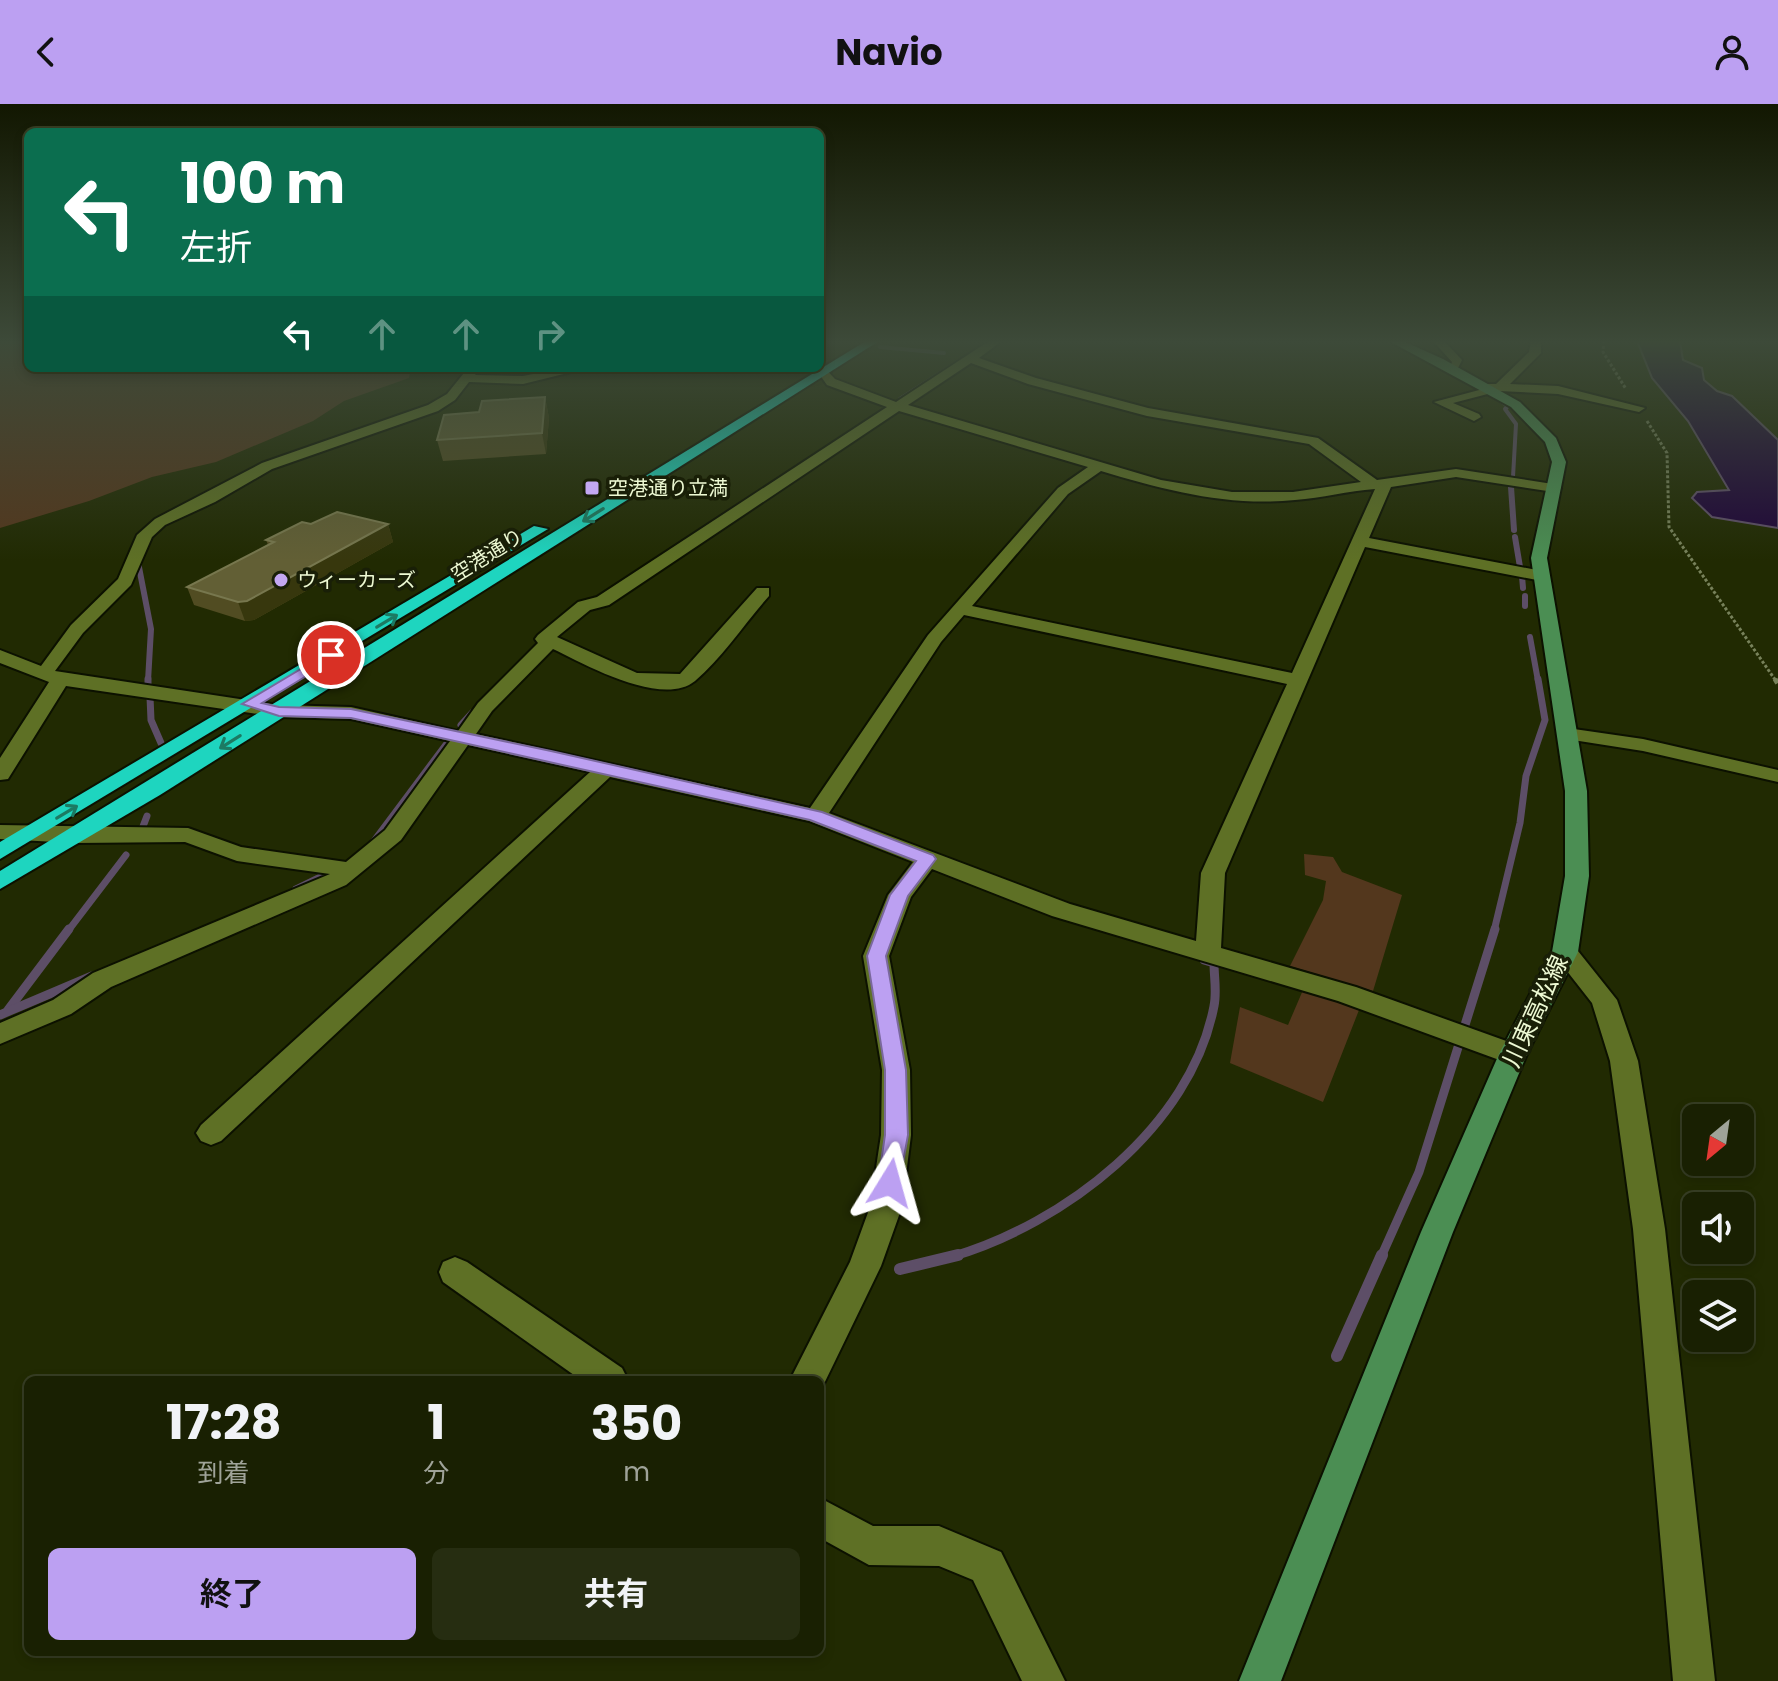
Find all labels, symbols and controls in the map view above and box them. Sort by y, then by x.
text: Navio [835,27,943,78]
icon: back [24,30,68,74]
icon: person [1710,30,1754,74]
text: 100 m [180,144,345,223]
icon: left [48,160,152,264]
text: 左折 [180,222,252,273]
icon: left [276,312,320,356]
icon: ahead [360,312,404,356]
icon: ahead [444,312,488,356]
icon: right [528,312,572,356]
place label: 空港通り立満 [608,474,728,502]
marker: 空港通り立満 [583,479,601,497]
one-way arrow [582,507,605,523]
street label: 空港通り [446,522,528,588]
place label: ウィーカーズ [297,566,416,594]
marker: ウィーカーズ [272,571,290,589]
one-way arrow [375,613,398,629]
pin [297,621,365,689]
icon: arrive [309,633,353,677]
one-way arrow [219,734,242,750]
one-way arrow [55,804,78,820]
street label: 川東高松線 [1495,950,1575,1072]
north arrow [1682,1104,1754,1176]
map controls [1682,1104,1754,1352]
position arrow [848,1141,932,1225]
button: sound [1682,1192,1754,1264]
button: layers [1682,1280,1754,1352]
text: 17:28 [166,1389,282,1456]
text: 1 [427,1389,445,1456]
text: 350 [591,1390,682,1457]
text: m [623,1454,650,1490]
text: 到着 [198,1455,250,1491]
text: 分 [423,1455,449,1491]
button: 終了 [48,1548,416,1640]
button: 共有 [432,1548,800,1640]

